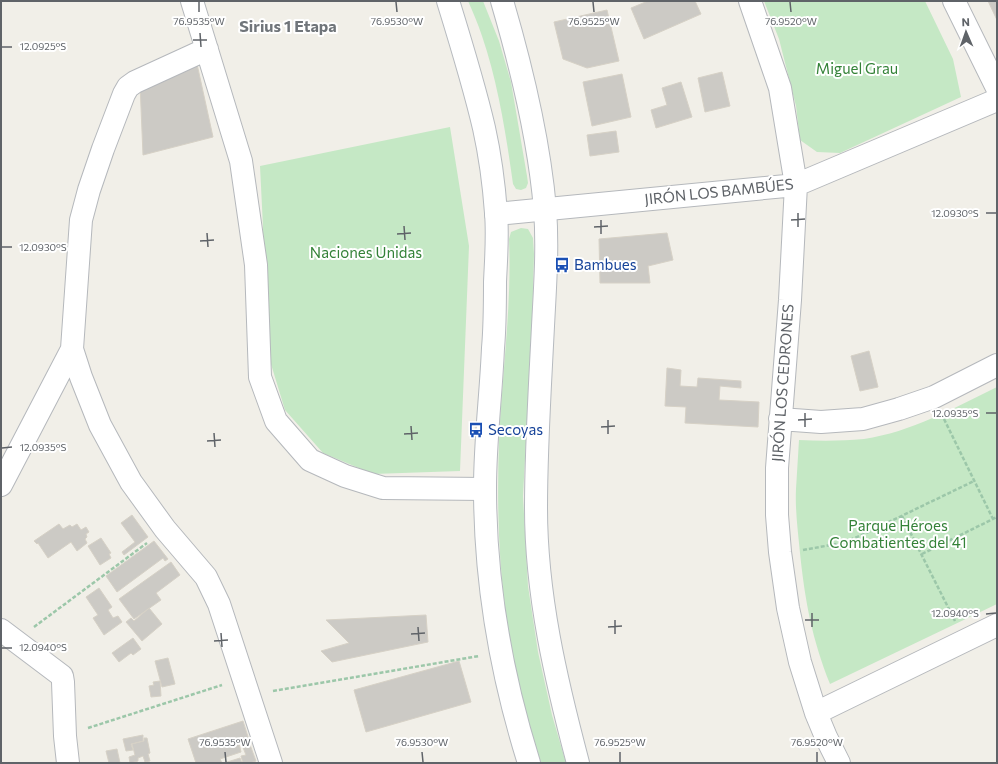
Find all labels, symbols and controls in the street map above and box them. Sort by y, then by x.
north arrow [946,12,986,52]
text: 76.9535°W [173,15,225,27]
text: 76.9530°W [371,15,423,27]
text: 76.9525°W [568,15,620,27]
text: 76.9520°W [765,15,817,27]
text: N [961,15,970,28]
district label: Sirius 1 Etapa [239,16,337,35]
text: 12.0925°S [20,40,66,52]
park label: Miguel Grau [816,59,898,77]
street label: JIRÓN LOS BAMBÚES [643,173,794,208]
text: 12.0930°S [931,207,979,219]
text: 12.0930°S [19,241,67,253]
park label: Naciones Unidas [310,243,422,261]
place label: Bambues [574,255,637,273]
bus stop icon: Bambues [553,256,571,274]
street label: JIRÓN LOS CEDRONES [767,303,797,463]
text: 12.0935°S [932,407,978,419]
place label: Secoyas [488,420,543,438]
bus stop icon: Secoyas [467,421,485,439]
text: 12.0935°S [20,441,66,453]
park label: Parque Héroes Combatientes del 41 [829,516,967,551]
text: 12.0940°S [931,607,979,619]
text: 12.0940°S [19,641,67,653]
text: 76.9535°W [199,736,251,748]
text: 76.9530°W [396,736,448,748]
text: 76.9525°W [594,736,646,748]
text: 76.9520°W [791,736,843,748]

